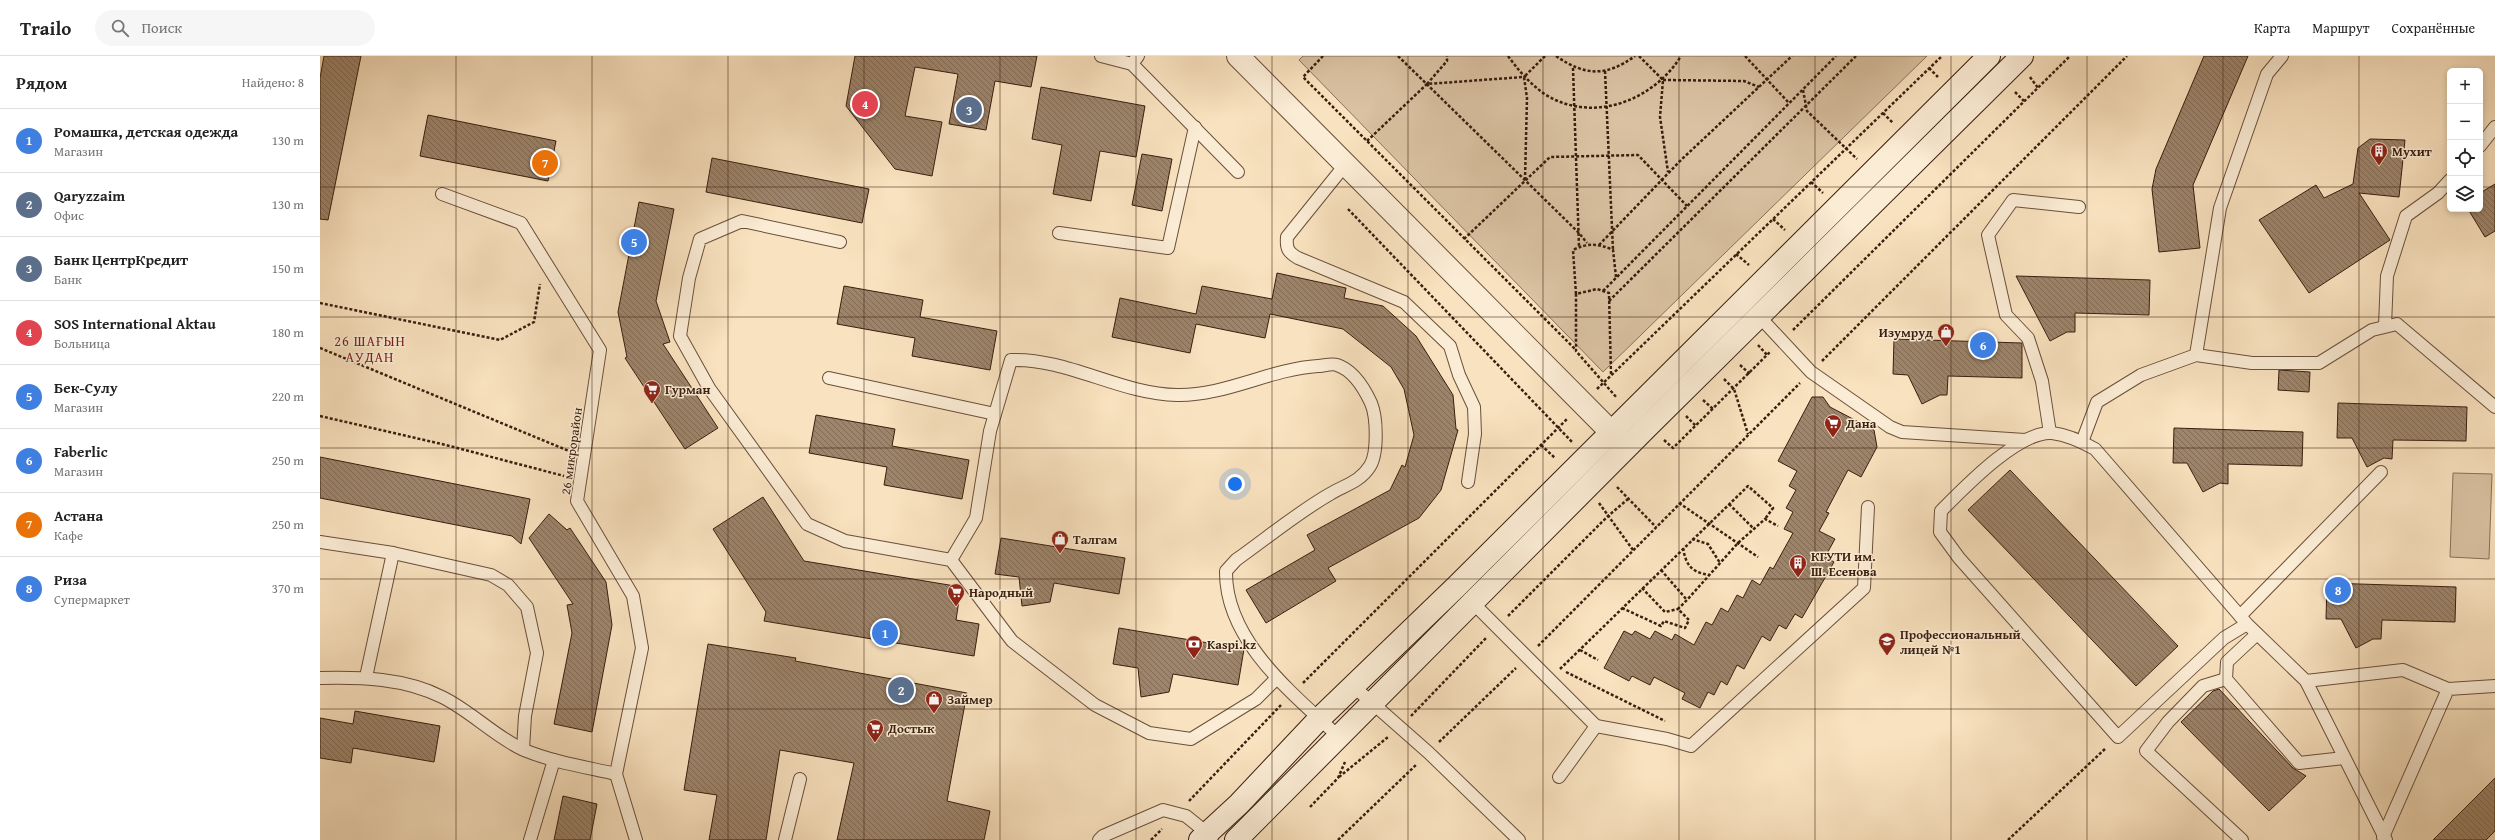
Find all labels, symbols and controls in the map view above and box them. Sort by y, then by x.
search box [95,10,375,46]
text: Trailo [20,14,71,42]
icon: search [109,17,131,39]
text: Поиск [141,17,182,38]
text: Карта [2254,18,2290,38]
text: Маршрут [2312,18,2370,38]
text: Сохранённые [2392,18,2475,38]
map controls [2447,68,2483,212]
button: + [2447,68,2483,104]
text: Рядом [16,70,67,95]
text: Найдено: 8 [242,73,304,92]
pin: 4 [852,89,878,119]
pin: 3 [956,95,982,125]
button: − [2447,104,2483,140]
text: Ромашка, детская одежда [54,121,238,142]
text: 1 [26,131,32,150]
text: 130 m [272,131,304,150]
button: locate [2447,140,2483,176]
building icon: Мухит [2369,141,2389,166]
text: Магазин [54,142,103,161]
place label: Мухит [2392,142,2432,161]
pin: 7 [532,148,558,178]
button: layers [2447,176,2483,212]
text: Qaryzzaim [54,185,125,206]
text: 2 [26,195,32,214]
text: 130 m [272,195,304,214]
text: Офис [54,206,84,225]
pin: 5 [621,227,647,257]
text: Банк ЦентрКредит [54,249,188,270]
text: 3 [26,259,32,278]
text: 150 m [272,259,304,278]
text: Банк [54,270,82,289]
text: SOS International Aktau [54,313,216,334]
shop icon: Изумруд [1936,322,1956,347]
text: 4 [26,323,32,342]
text: 180 m [272,323,304,342]
place label: Изумруд [1879,323,1933,342]
pin: 6 [1970,330,1996,360]
district label: 26 ШАҒЫН АУДАН [334,331,406,367]
text: Больница [54,334,110,353]
text: Бек-Сулу [54,377,118,398]
supermarket icon: Гурман [642,379,662,404]
place label: Гурман [665,380,710,399]
text: 5 [26,387,32,406]
text: 220 m [272,387,304,406]
text: Магазин [54,398,103,417]
street label: 26 микрорайон [556,406,587,496]
supermarket icon: Дана [1823,413,1843,438]
place label: Дана [1845,414,1877,433]
text: Faberlic [54,441,108,462]
text: 6 [26,451,32,470]
text: 250 m [272,451,304,470]
text: Магазин [54,462,103,481]
your location [1225,474,1245,494]
text: Астана [54,505,103,526]
text: 7 [26,515,32,534]
text: 250 m [272,515,304,534]
text: Кафе [54,526,83,545]
shop icon: Талгам [1050,529,1070,554]
place label: Талгам [1073,530,1117,549]
place label: КГУТИ им. Ш. Есенова [1811,547,1877,581]
building icon: КГУТИ им. Ш. Есенова [1788,553,1808,578]
text: Риза [54,569,87,590]
pin: 8 [2325,575,2351,605]
text: 8 [26,579,32,598]
text: 370 m [272,579,304,598]
supermarket icon: Народный [946,582,966,607]
place label: Народный [969,583,1033,602]
text: Супермаркет [54,590,130,609]
pin: 1 [872,618,898,648]
place label: Профессиональный лицей №1 [1900,625,2021,659]
school or university icon: Профессиональный лицей №1 [1877,631,1897,656]
bank icon: Kaspi.kz [1184,634,1204,659]
place label: Kaspi.kz [1207,635,1256,654]
pin: 2 [888,675,914,705]
shop icon: Займер [924,689,944,714]
place label: Займер [947,690,993,709]
supermarket icon: Достык [865,718,885,743]
place label: Достык [887,719,935,738]

